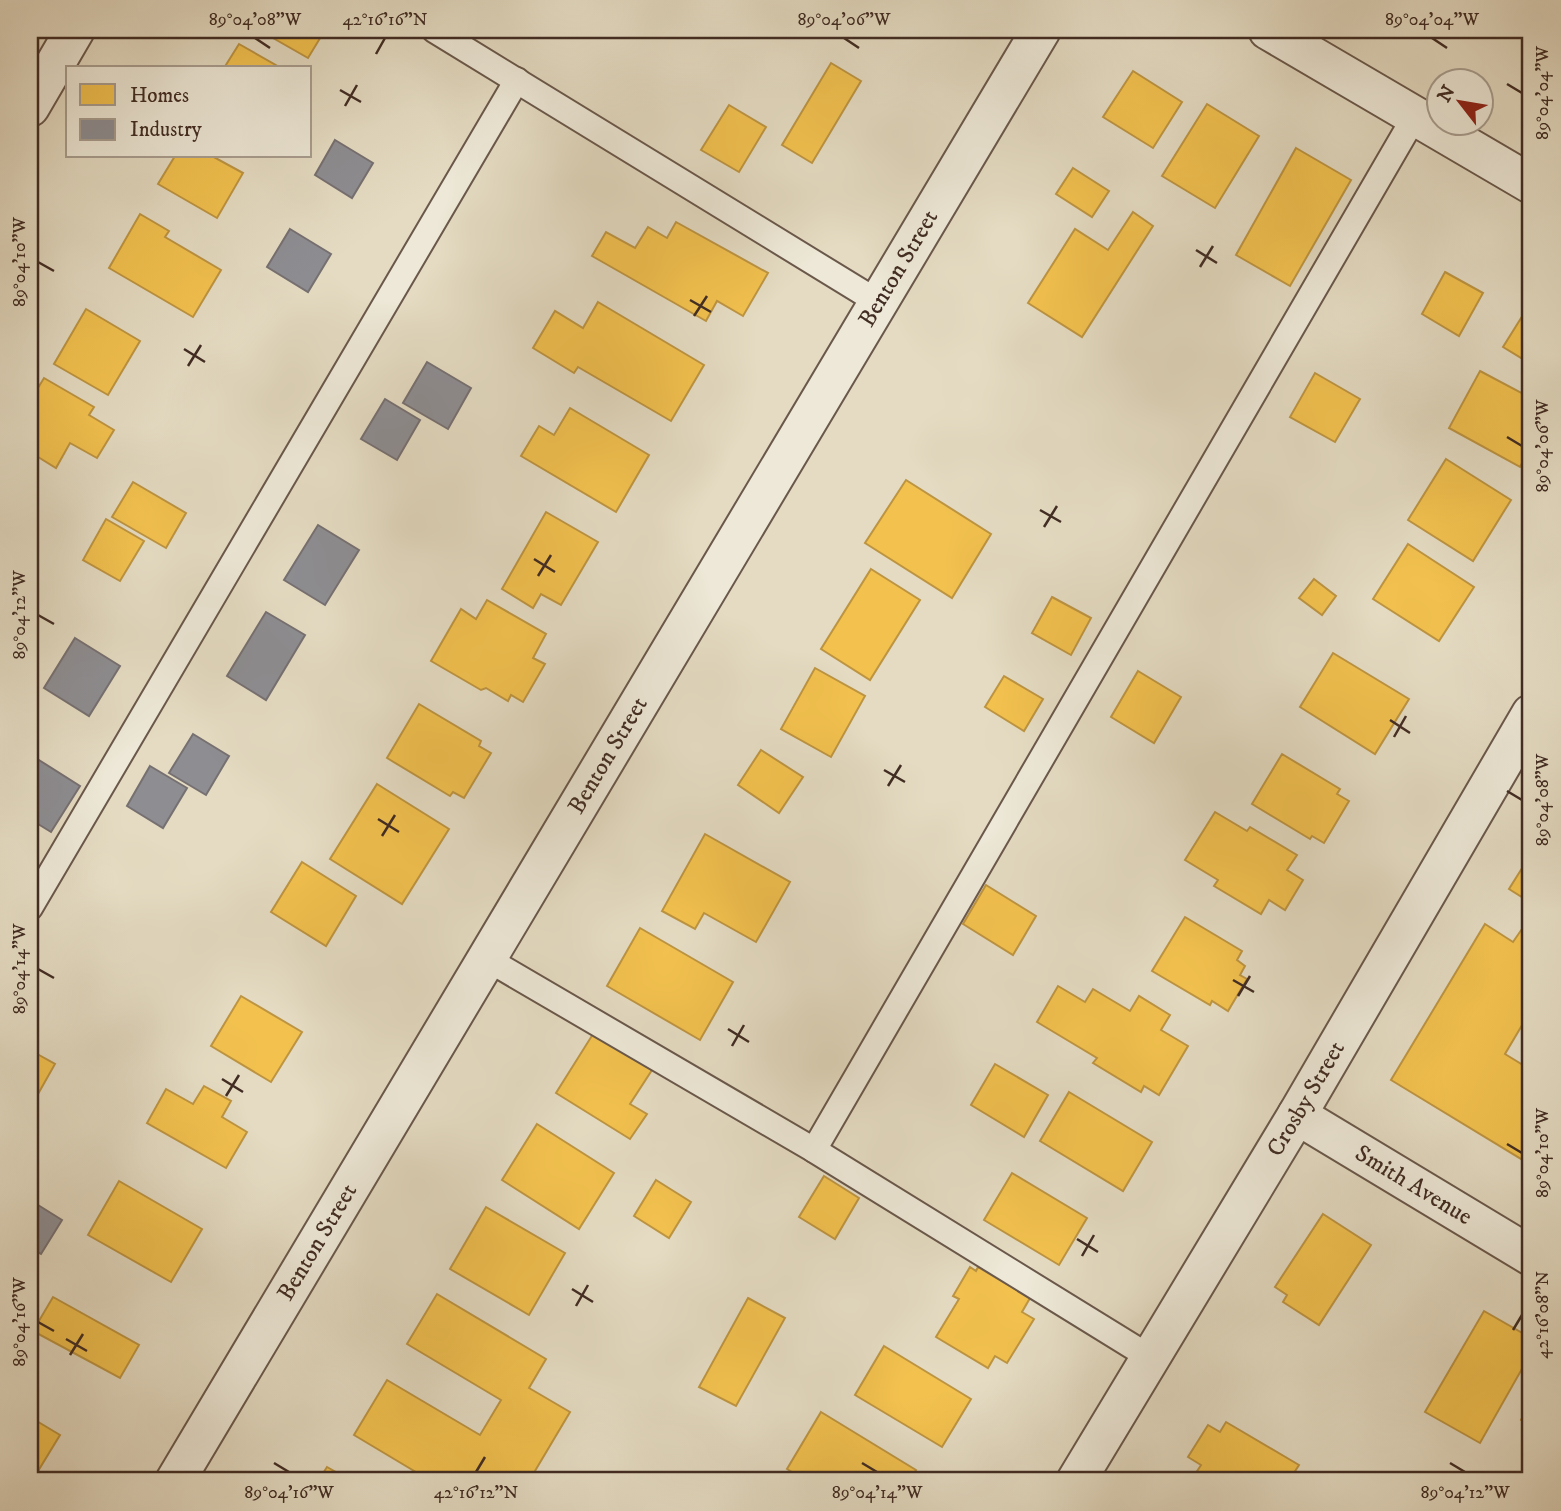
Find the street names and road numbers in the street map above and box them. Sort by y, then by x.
street label: Benton Street [852,204,945,333]
street label: Benton Street [562,691,655,820]
street label: Crosby Street [1260,1036,1352,1162]
street label: Smith Avenue [1349,1138,1478,1232]
street label: Benton Street [271,1178,364,1306]

